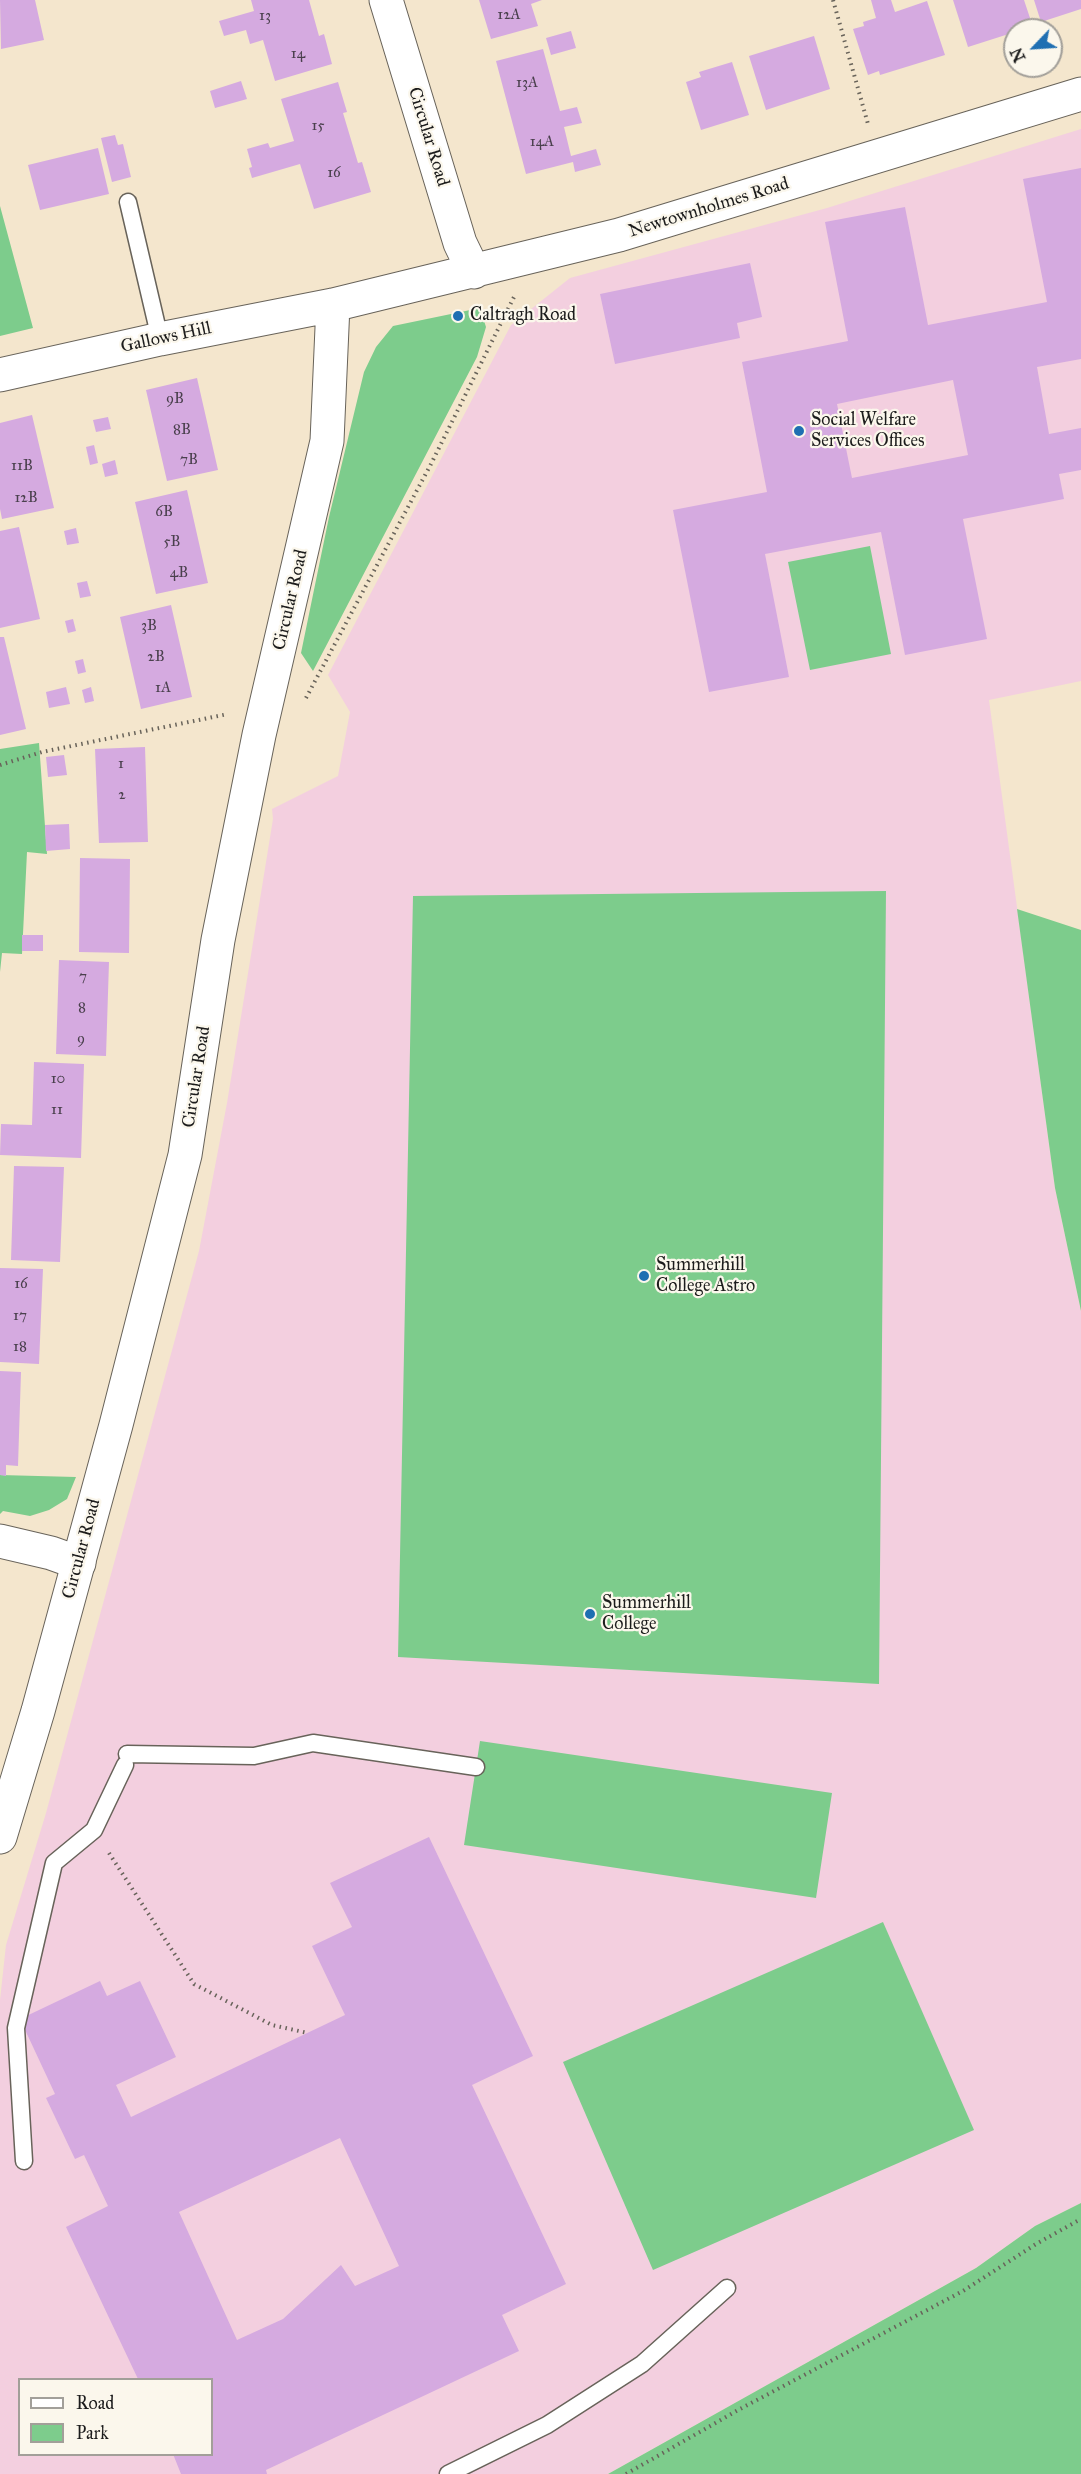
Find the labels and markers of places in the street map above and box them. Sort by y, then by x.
place label: Caltragh Road [470,305,576,327]
marker: Caltragh Road [451,309,465,323]
place label: Social Welfare Services Offices [811,410,925,452]
marker: Social Welfare Services Offices [792,424,806,438]
place label: Summerhill College Astro [656,1255,755,1298]
marker: Summerhill College Astro [637,1269,651,1283]
place label: Summerhill College [602,1593,691,1636]
marker: Summerhill College [583,1607,597,1621]

